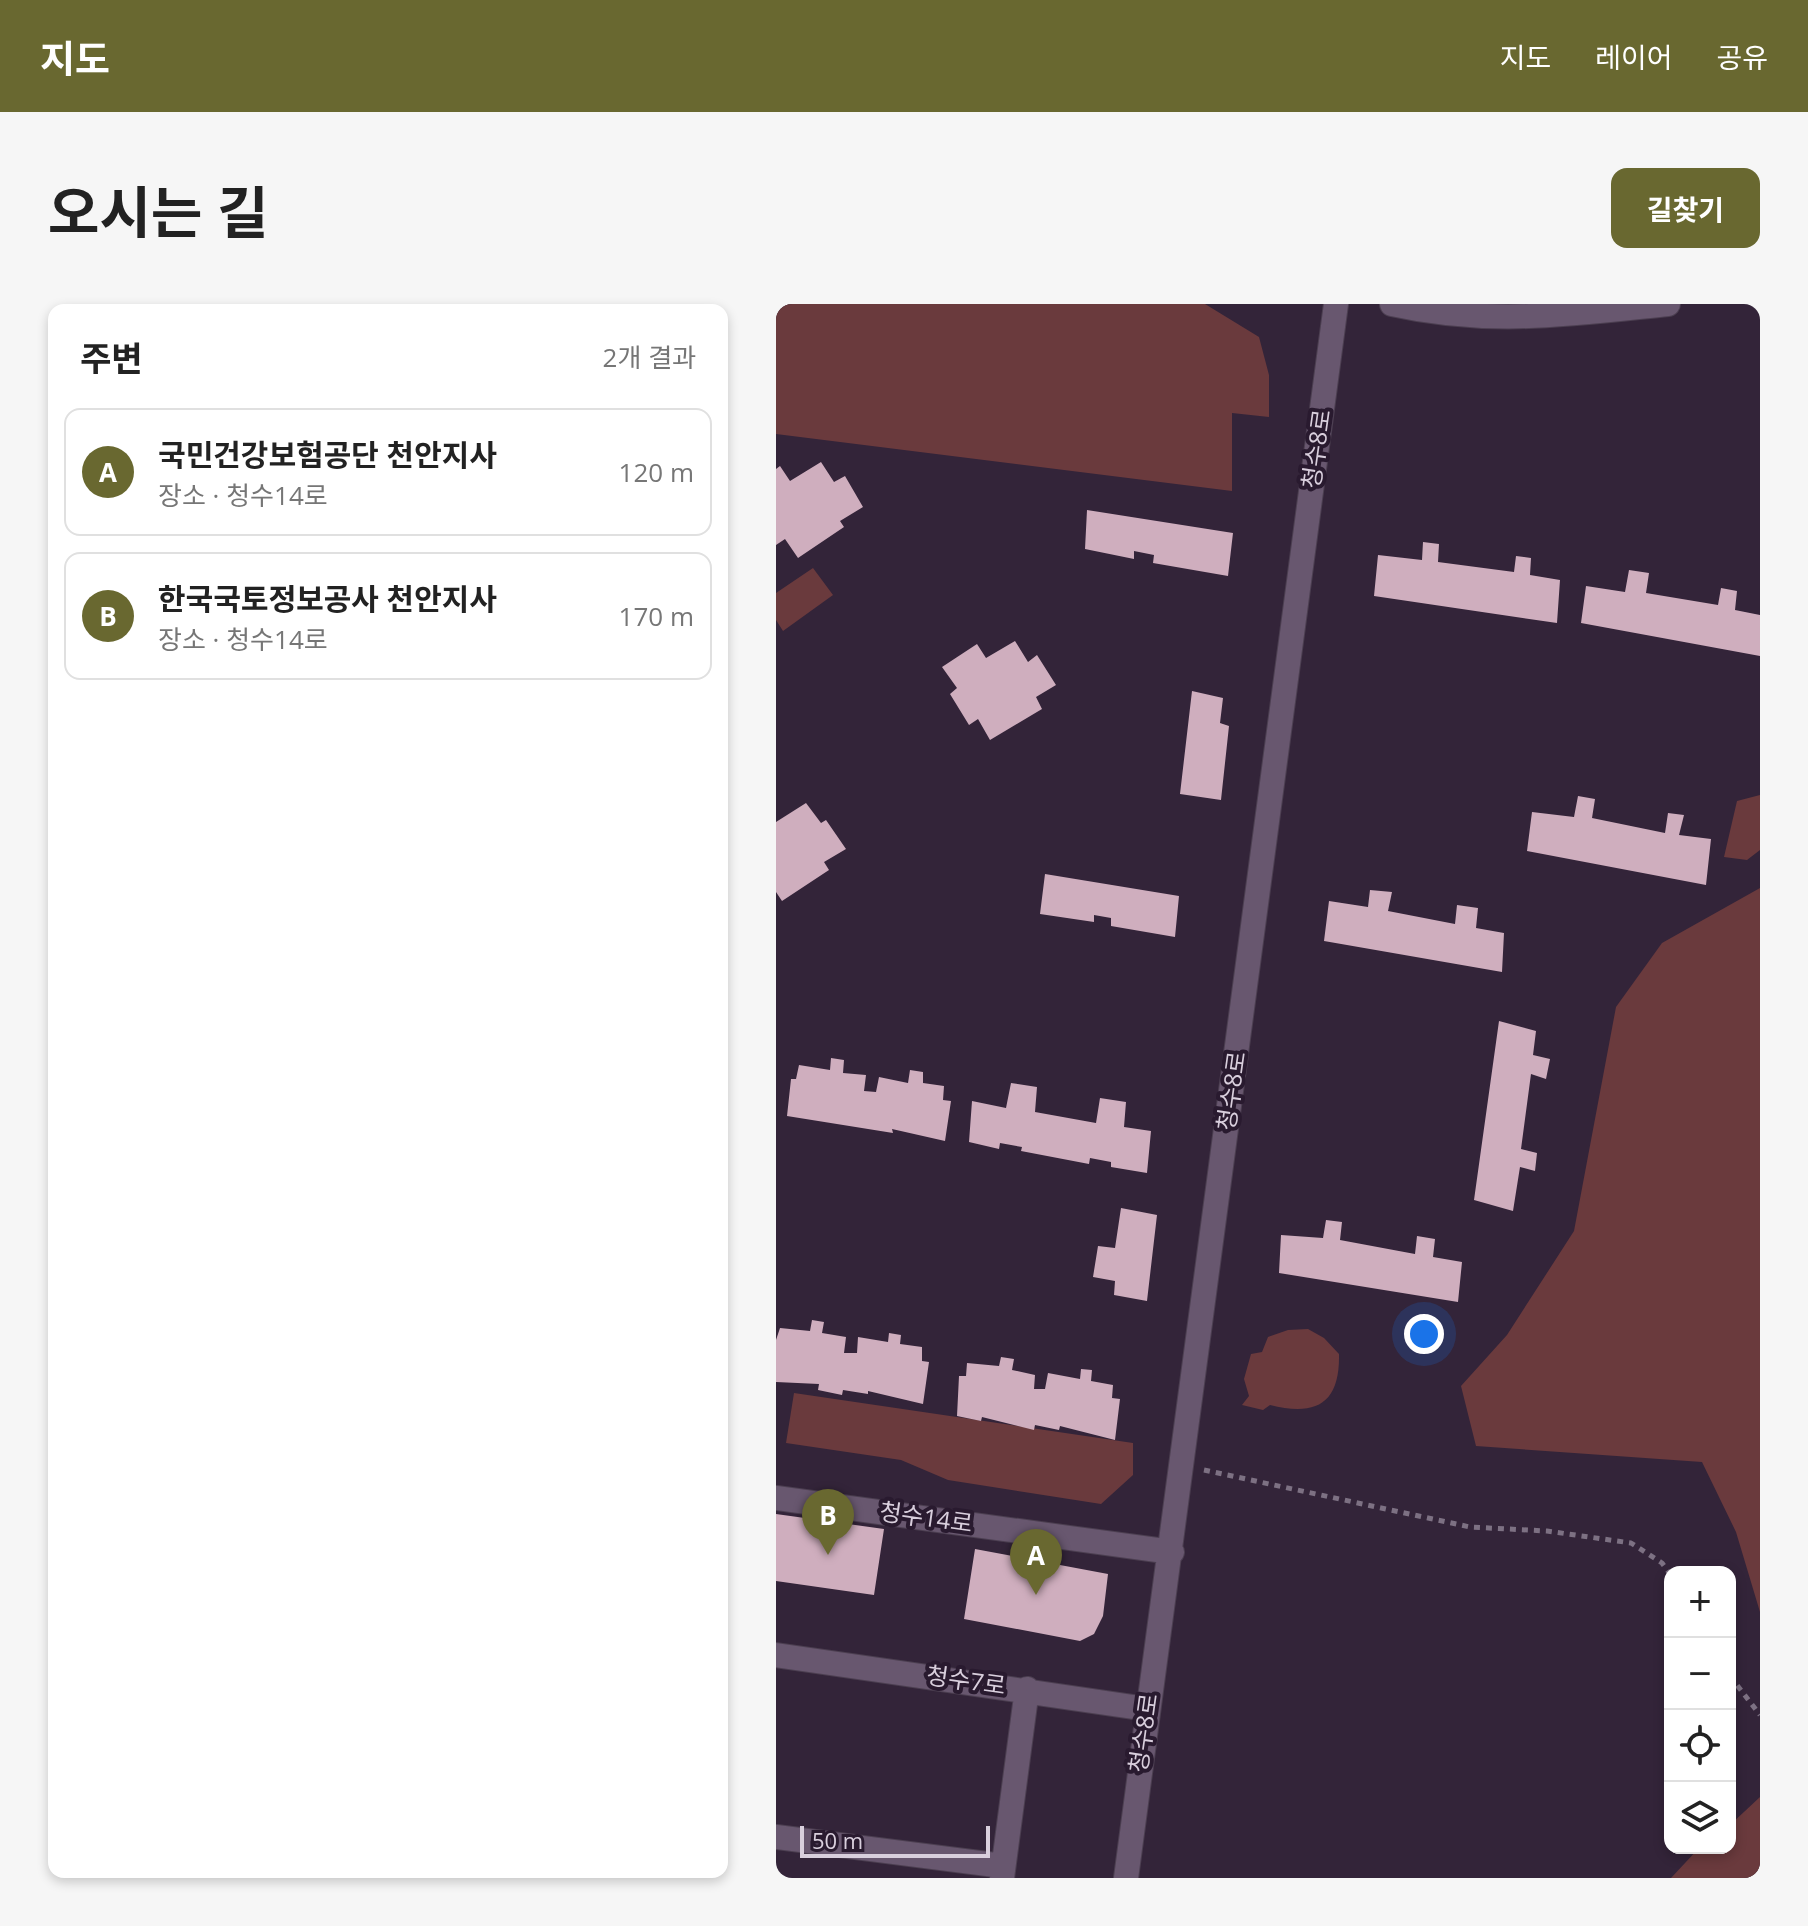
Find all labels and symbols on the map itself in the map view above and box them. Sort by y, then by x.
street label: 청수8로 [1294,407,1337,491]
street label: 청수8로 [1209,1049,1252,1133]
your location [1404,1314,1444,1354]
pin: B [802,1489,854,1555]
street label: 청수14로 [878,1494,975,1539]
pin: A [1010,1529,1062,1595]
street label: 청수7로 [924,1658,1008,1701]
street label: 청수8로 [1121,1691,1164,1775]
scale bar [800,1822,990,1858]

